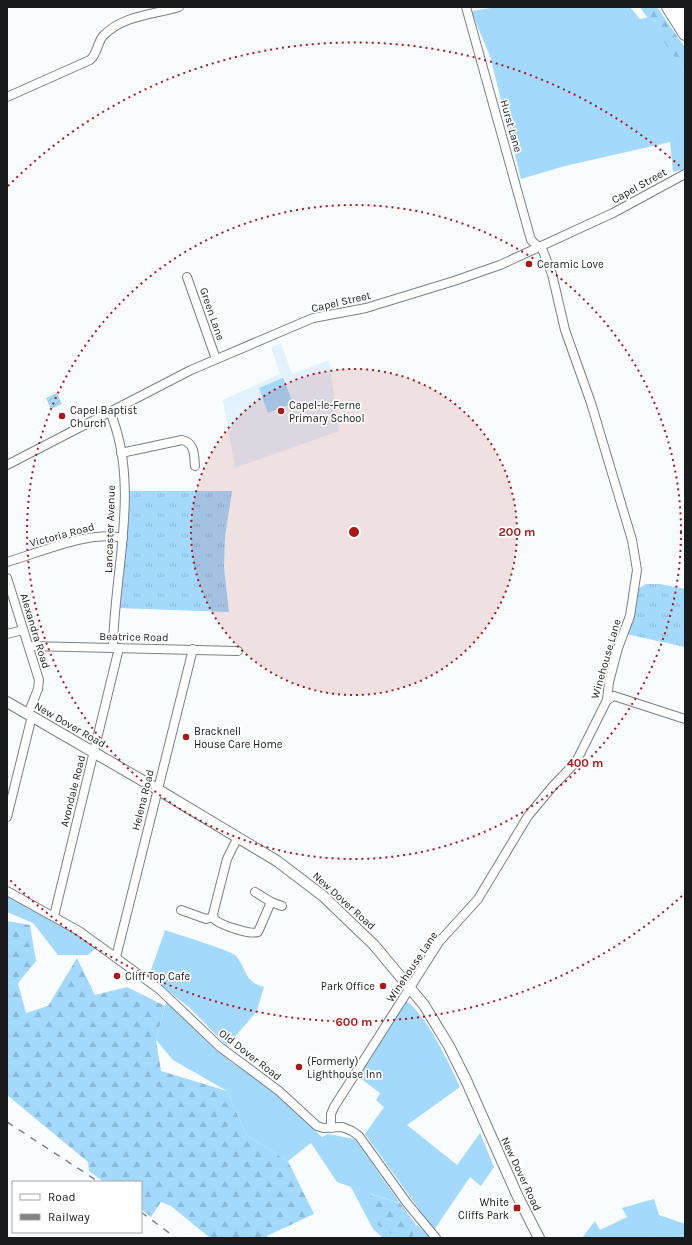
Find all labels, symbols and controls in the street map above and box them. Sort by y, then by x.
street label: Hurst Lane [497,98,525,154]
street label: Capel Street [609,166,669,206]
place label: Ceramic Love [537,258,604,271]
marker: Ceramic Love [524,259,534,269]
street label: Green Lane [197,286,227,342]
street label: Capel Street [310,289,372,315]
place label: Capel-le-Ferne Primary School [289,399,364,425]
place label: Capel Baptist Church [70,404,137,430]
marker: Capel-le-Ferne Primary School [276,406,286,416]
marker: Capel Baptist Church [57,411,67,421]
street label: Lancaster Avenue [102,484,118,573]
street label: Victoria Road [28,520,96,550]
centre of rings [347,525,361,539]
text: 200 m [499,525,535,539]
street label: Alexandra Road [17,592,53,670]
street label: Winehouse Lane [588,617,624,700]
street label: Beatrice Road [99,630,169,644]
street label: New Dover Road [32,699,108,751]
place label: Bracknell House Care Home [194,725,283,751]
marker: Bracknell House Care Home [181,732,191,742]
street label: Avondale Road [58,754,88,828]
text: 400 m [567,756,603,770]
street label: Helena Road [129,768,157,832]
street label: New Dover Road [310,869,378,933]
street label: Winehouse Lane [384,929,441,1005]
place label: Cliff Top Cafe [125,970,191,983]
marker: Cliff Top Cafe [112,971,122,981]
place label: Park Office [321,980,375,993]
marker: Park Office [378,981,388,991]
text: 600 m [336,1015,372,1029]
street label: Old Dover Road [216,1027,284,1083]
place label: (Formerly) Lighthouse Inn [307,1055,382,1081]
marker: (Formerly) Lighthouse Inn [294,1062,304,1072]
street label: New Dover Road [498,1135,544,1213]
legend [12,1181,142,1233]
text: Road [48,1190,76,1204]
place label: White Cliffs Park [458,1196,509,1222]
marker: White Cliffs Park [512,1203,522,1213]
text: Railway [48,1210,90,1224]

